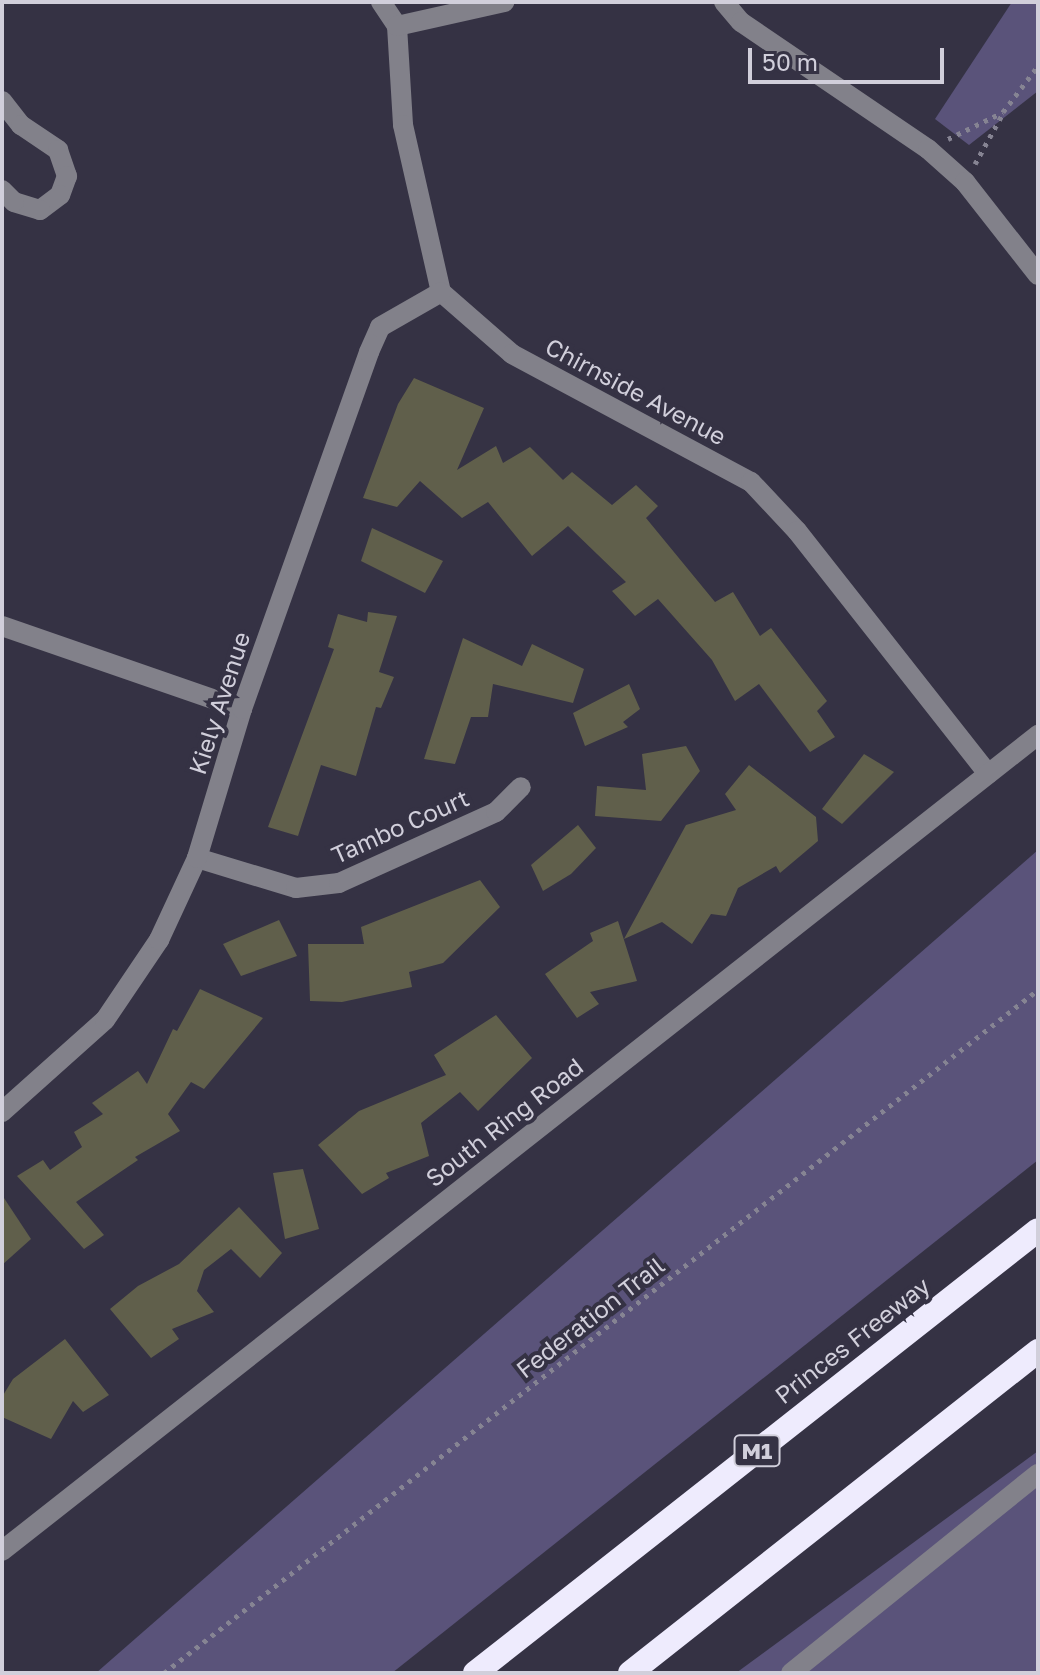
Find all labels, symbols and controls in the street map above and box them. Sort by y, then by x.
scale bar [752,32,948,82]
text: 50 m [762,47,818,76]
street label: Chirnside Avenue [541,331,731,451]
street label: Kiely Avenue [182,628,256,778]
street label: Tambo Court [327,783,473,869]
street label: South Ring Road [420,1052,588,1192]
street label: Federation Trail [510,1250,670,1384]
street label: Princes Freeway [769,1271,935,1409]
road number: M1 [733,1433,781,1469]

